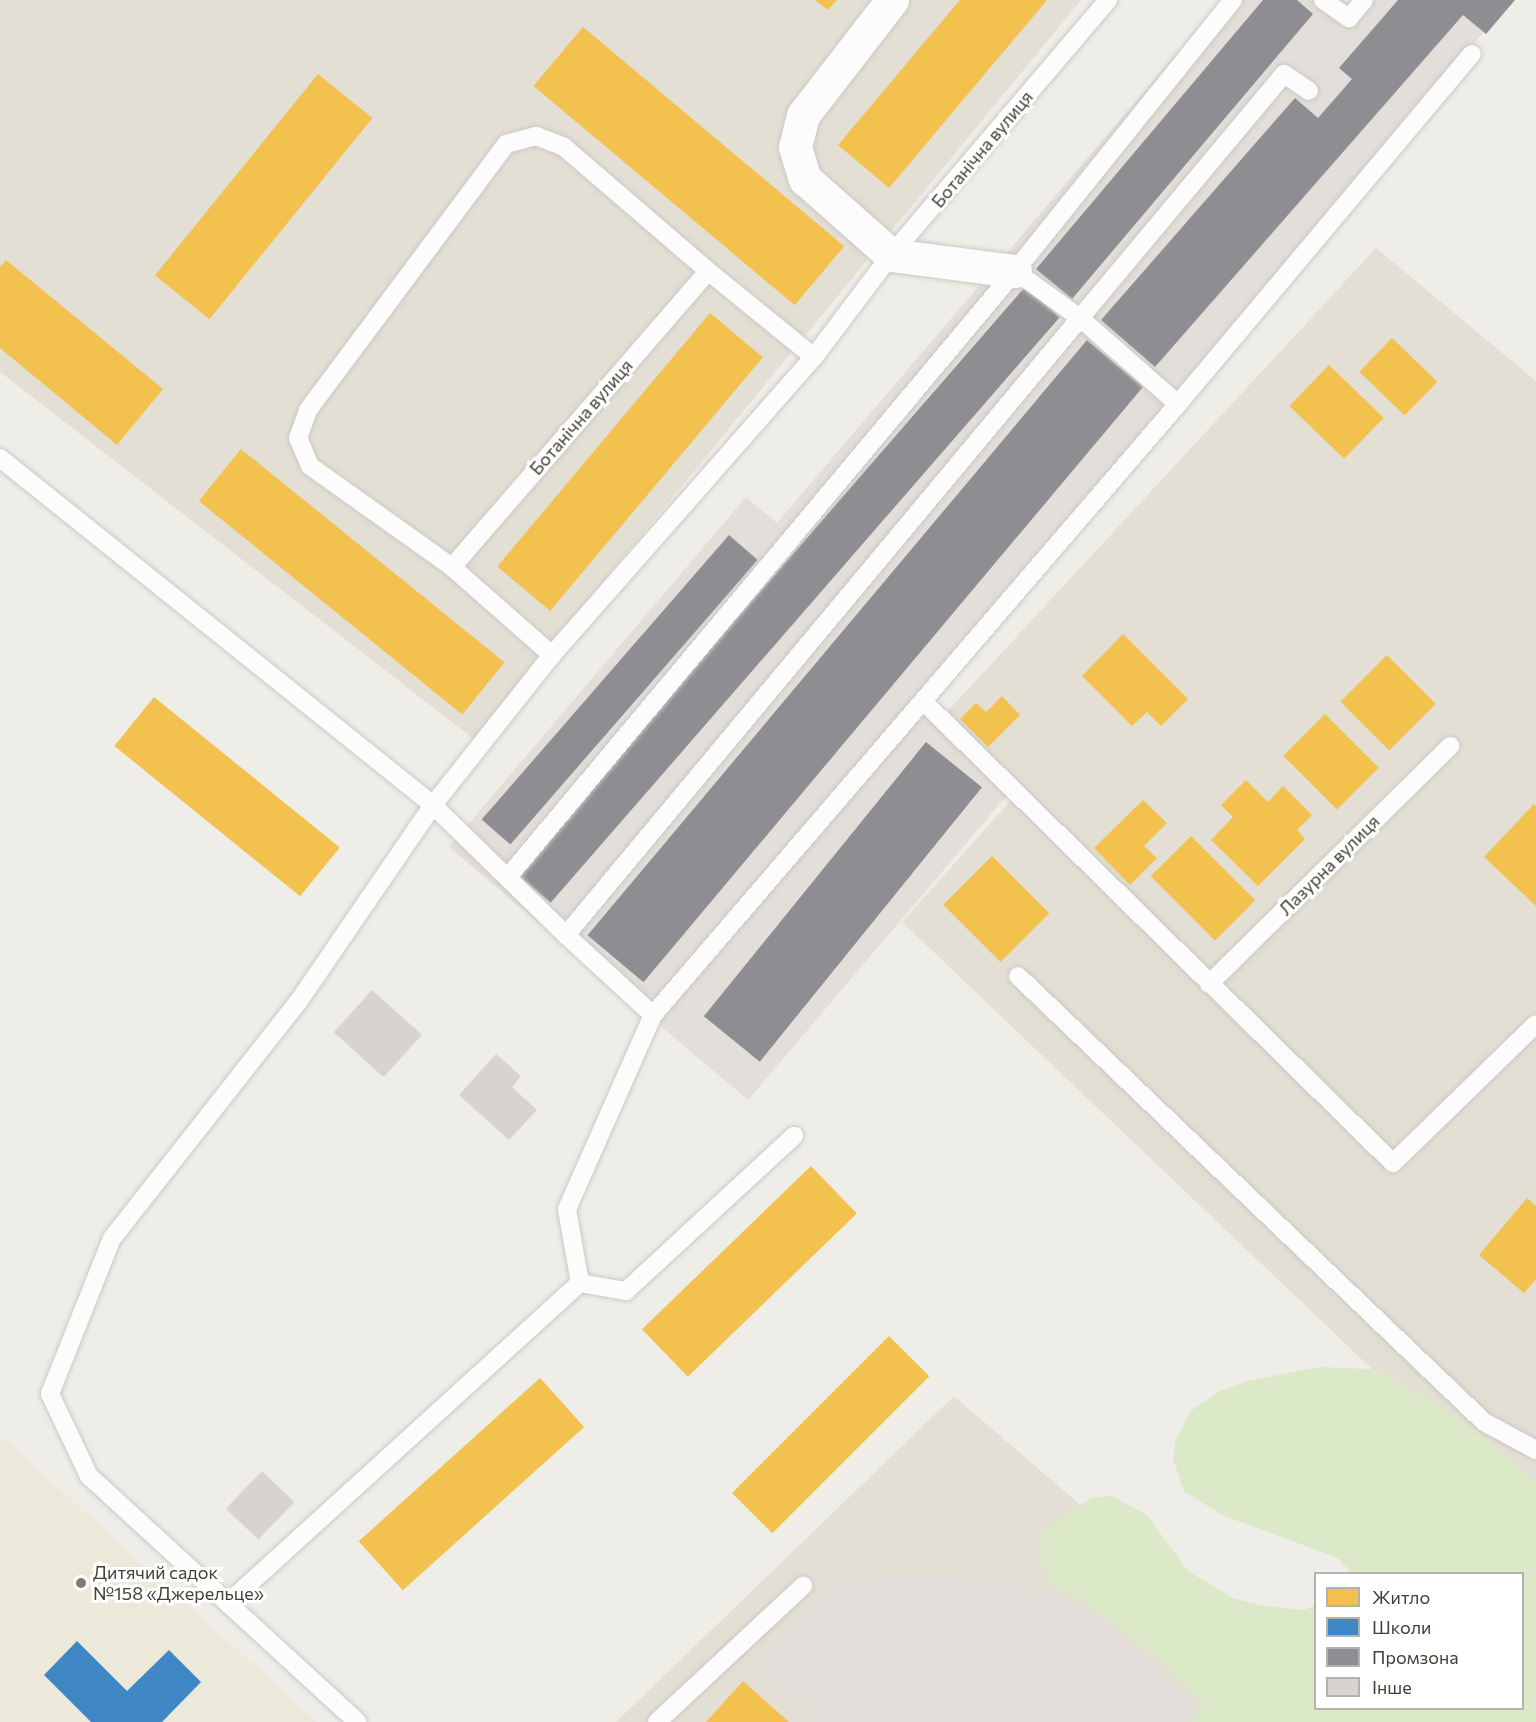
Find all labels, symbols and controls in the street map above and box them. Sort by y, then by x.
street label: Ботанічна вулиця [927,86,1037,212]
street label: Ботанічна вулиця [525,355,637,479]
street label: Лазурна вулиця [1274,810,1384,920]
place label: Дитячий садок №158 «Джерельце» [93,1562,264,1604]
legend [1314,1572,1524,1710]
marker: Дитячий садок №158 «Джерельце» [74,1576,88,1590]
text: Житло [1372,1586,1430,1608]
text: Школи [1372,1616,1431,1638]
text: Промзона [1372,1646,1459,1668]
text: Інше [1372,1676,1412,1698]

